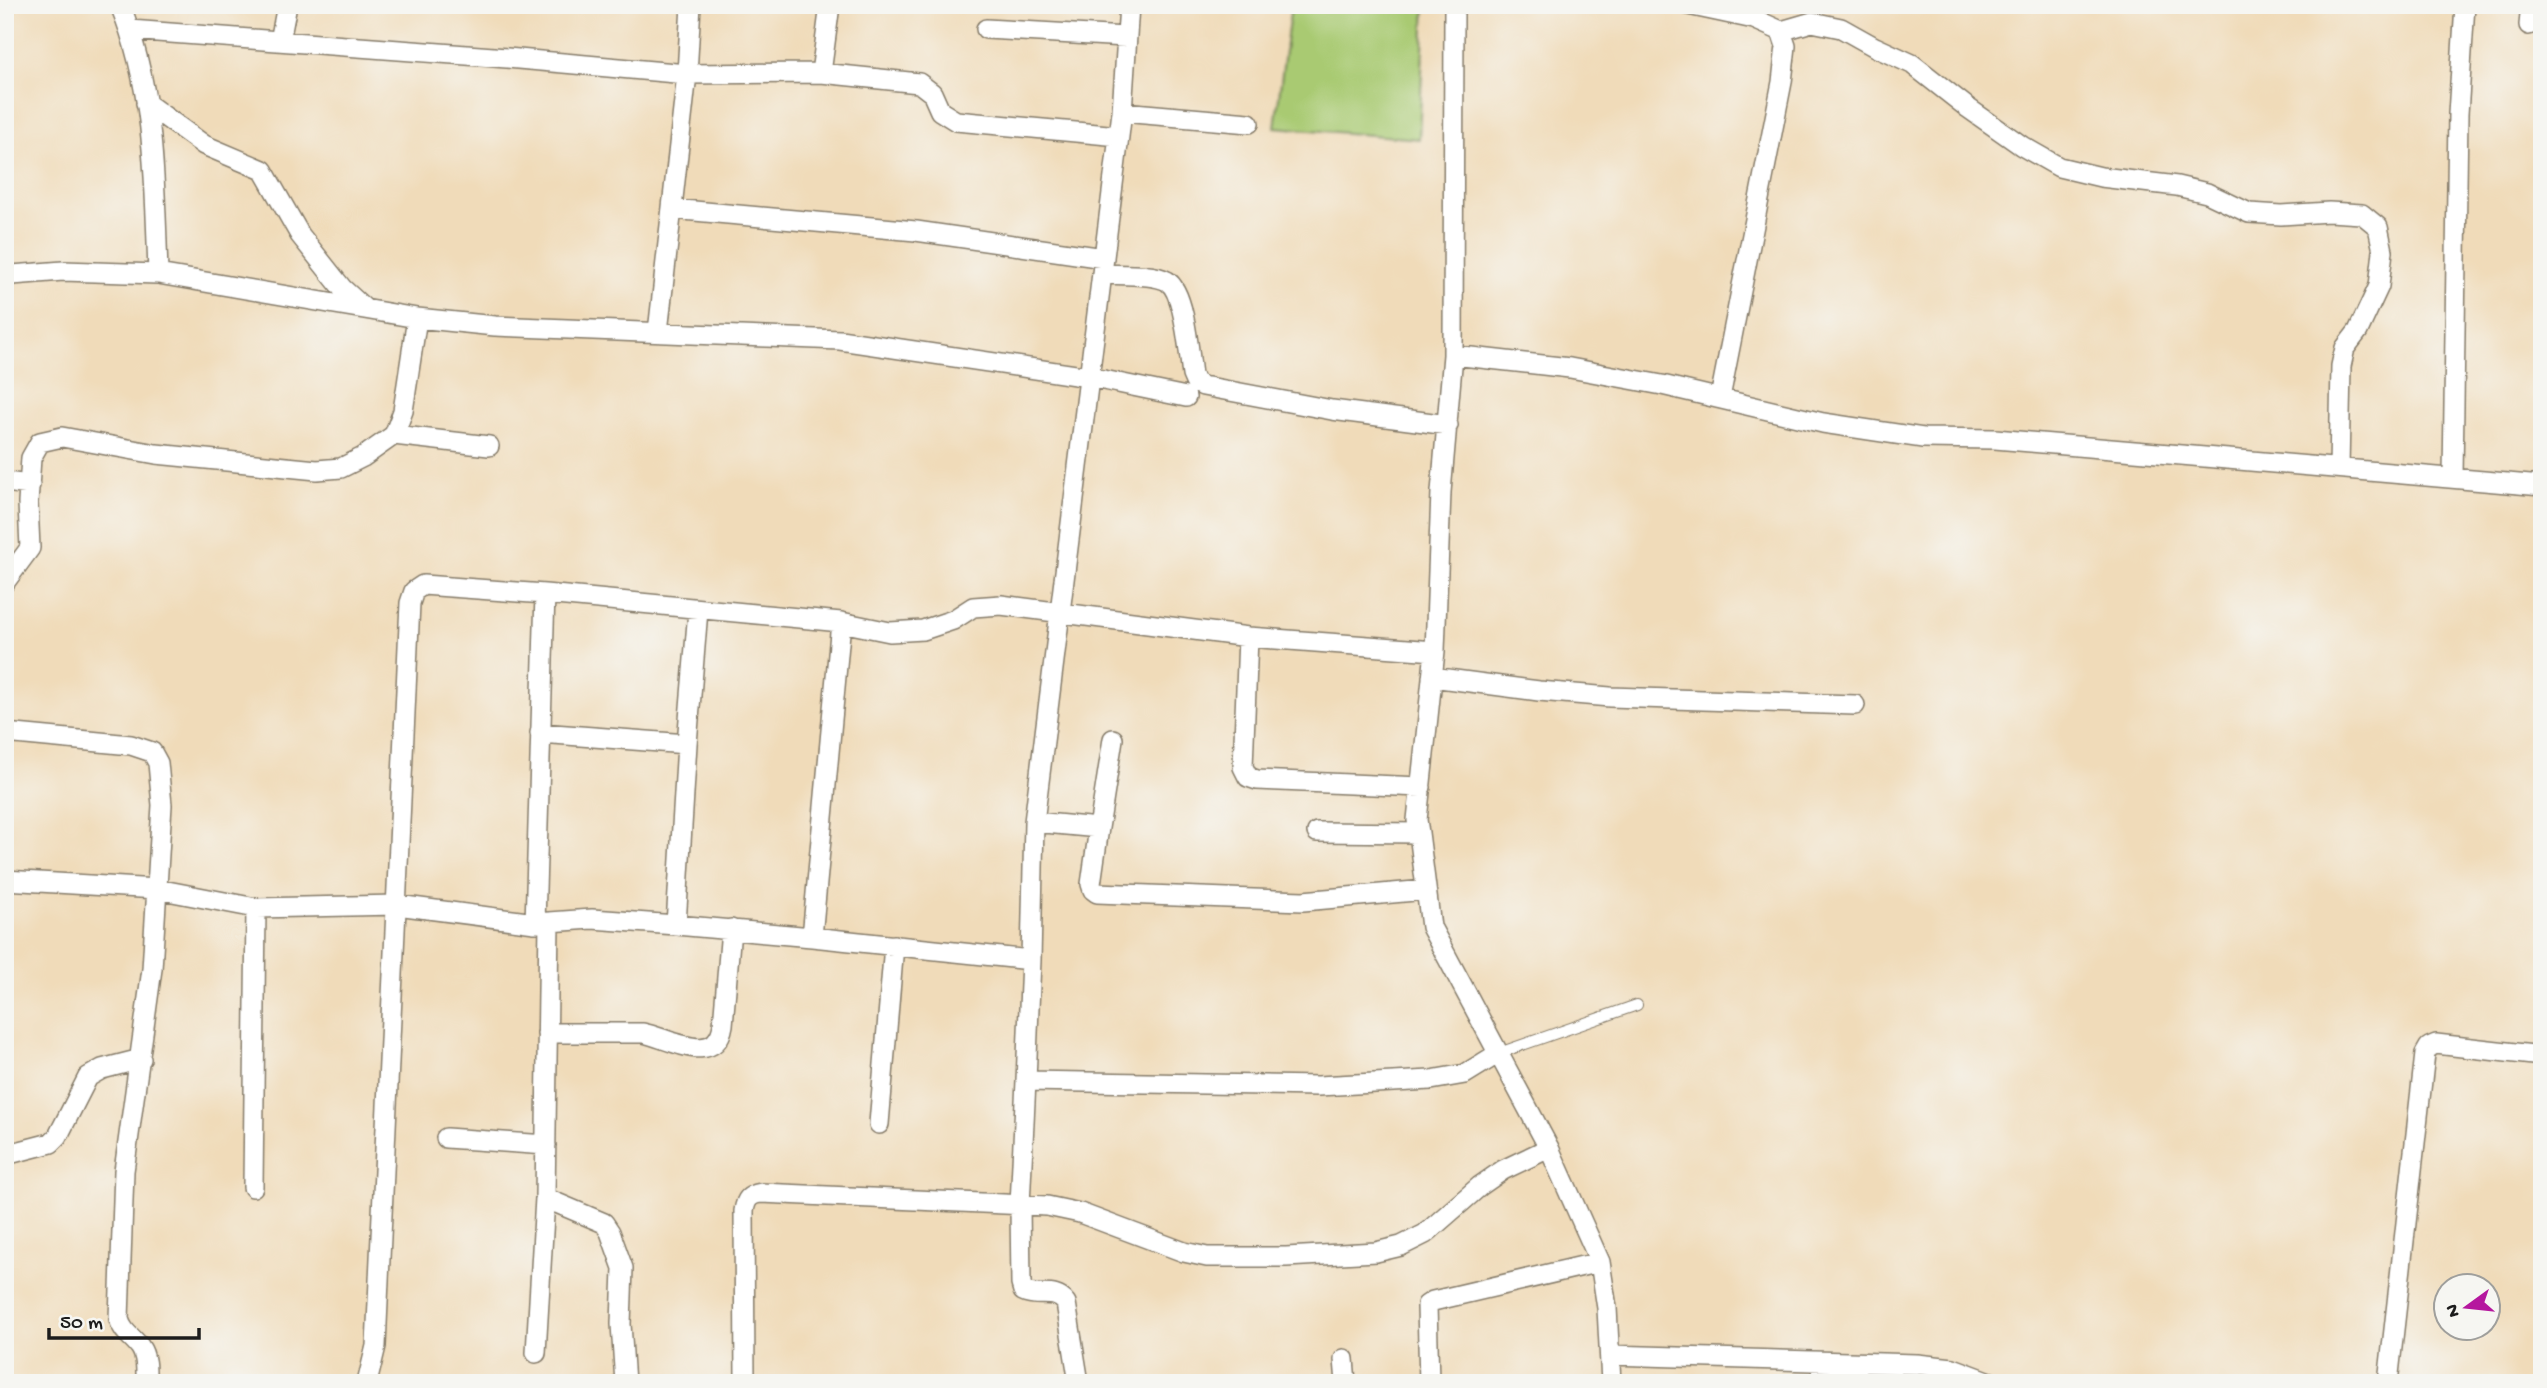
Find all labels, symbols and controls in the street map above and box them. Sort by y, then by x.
north arrow [2432,1272,2502,1342]
scale bar [49,1297,200,1341]
text: N [2441,1302,2467,1319]
text: 50 m [60,1312,103,1337]

